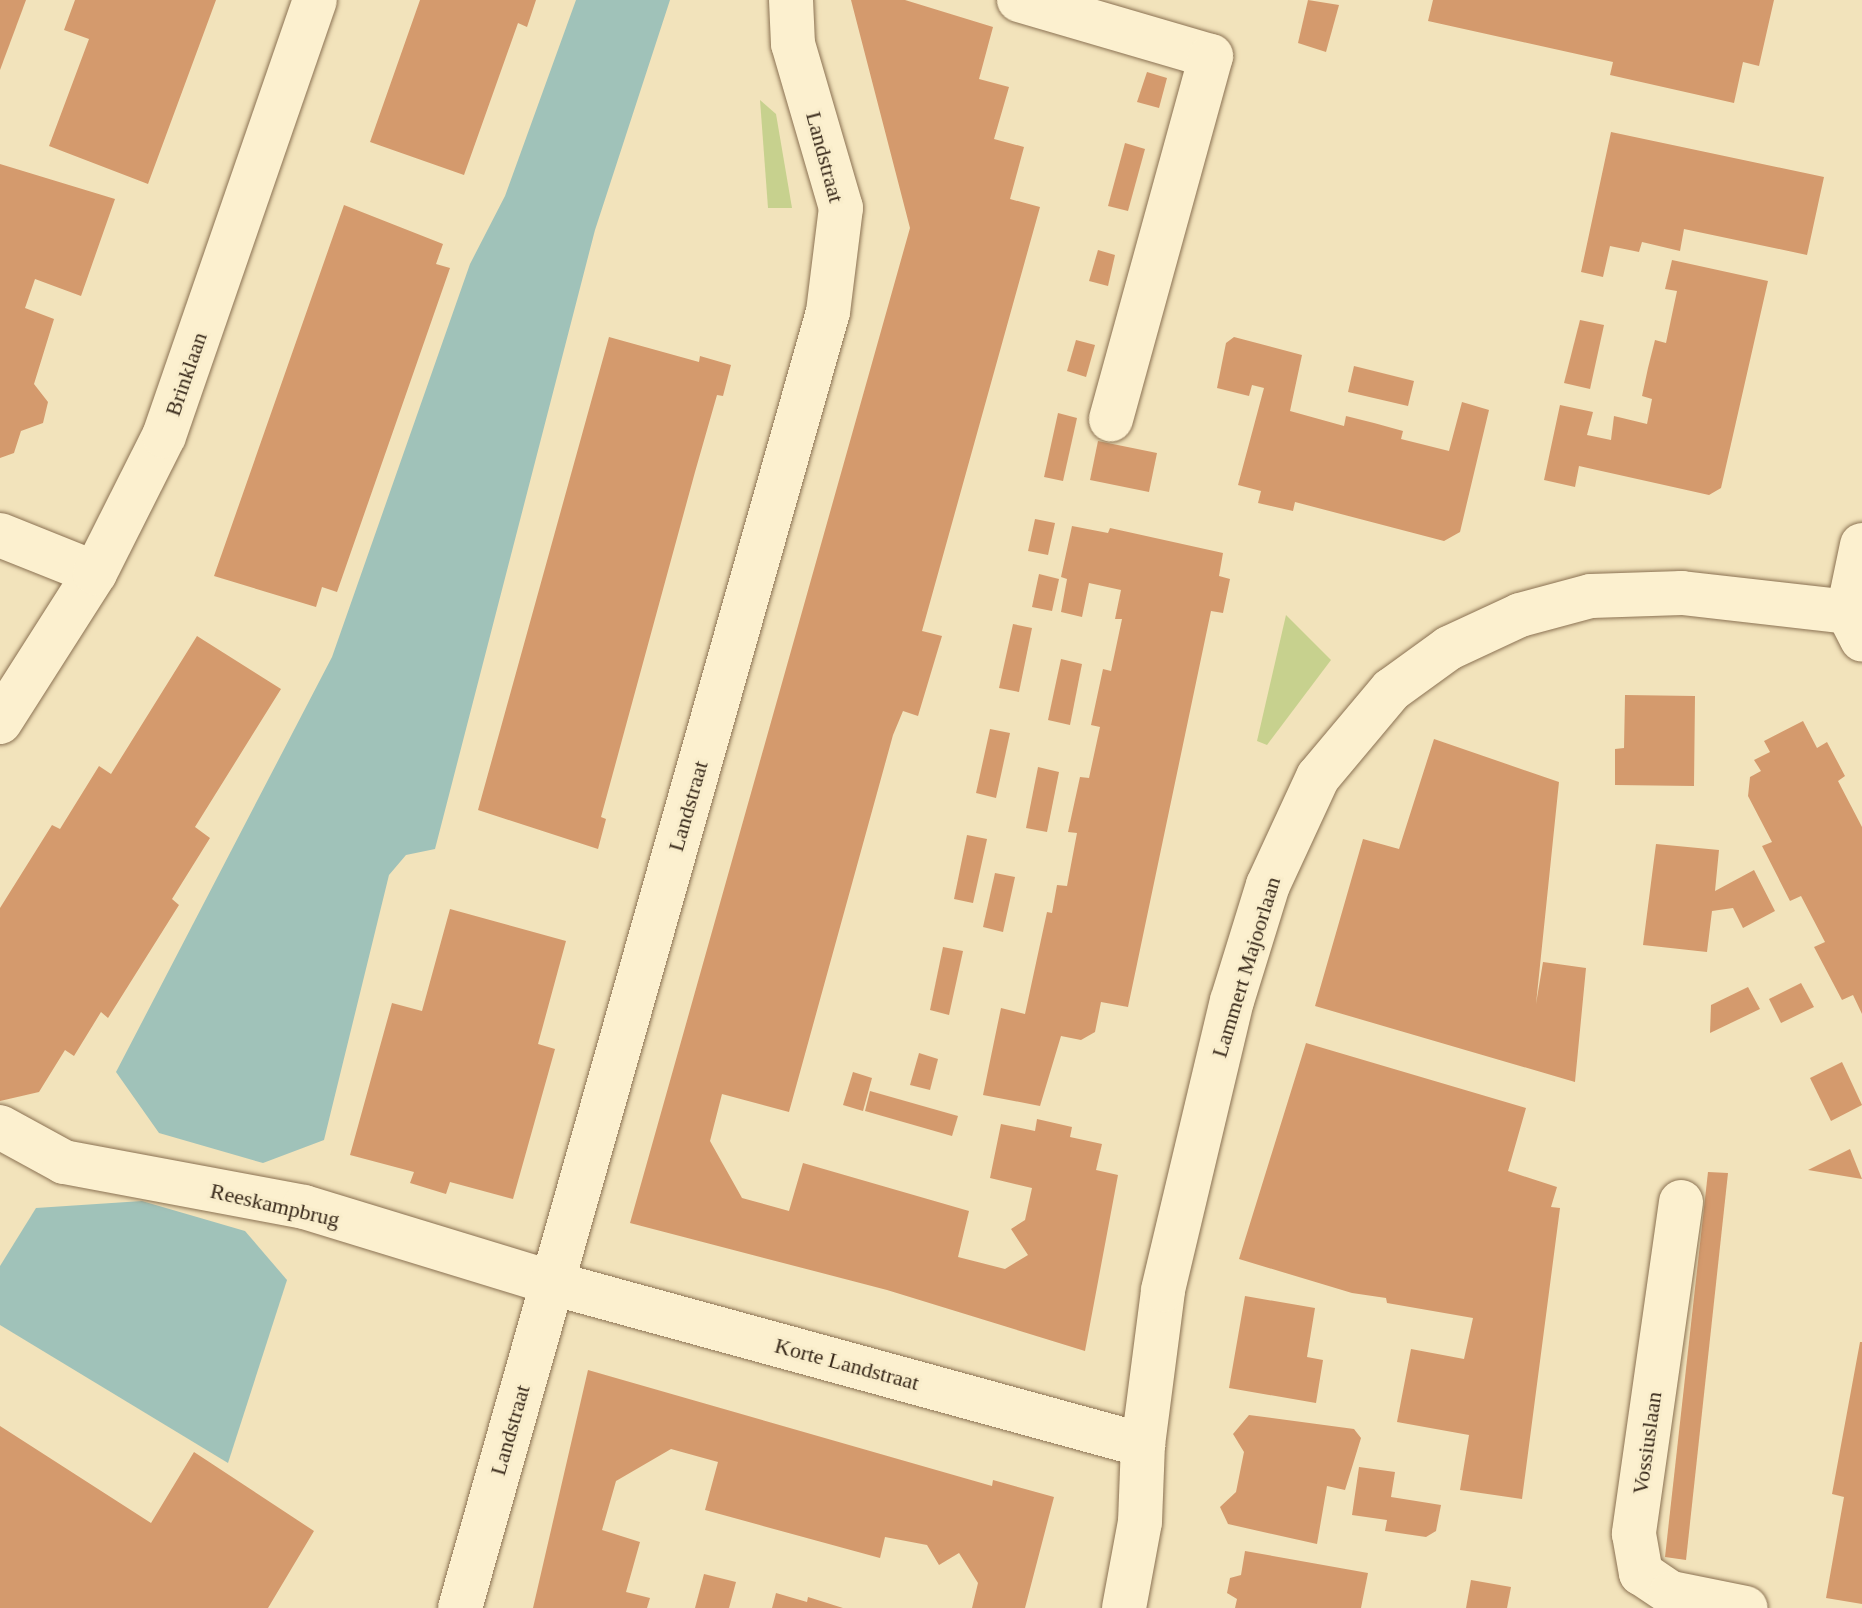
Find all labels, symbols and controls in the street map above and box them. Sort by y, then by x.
street label: Landstraat [800,109,850,205]
street label: Brinklaan [159,329,213,419]
street label: Landstraat [663,758,713,854]
street label: Lammert Majoorlaan [1206,873,1286,1061]
street label: Reeskampbrug [208,1177,342,1233]
street label: Korte Landstraat [772,1332,922,1396]
street label: Landstraat [485,1382,535,1478]
street label: Vossiuslaan [1627,1390,1667,1496]

